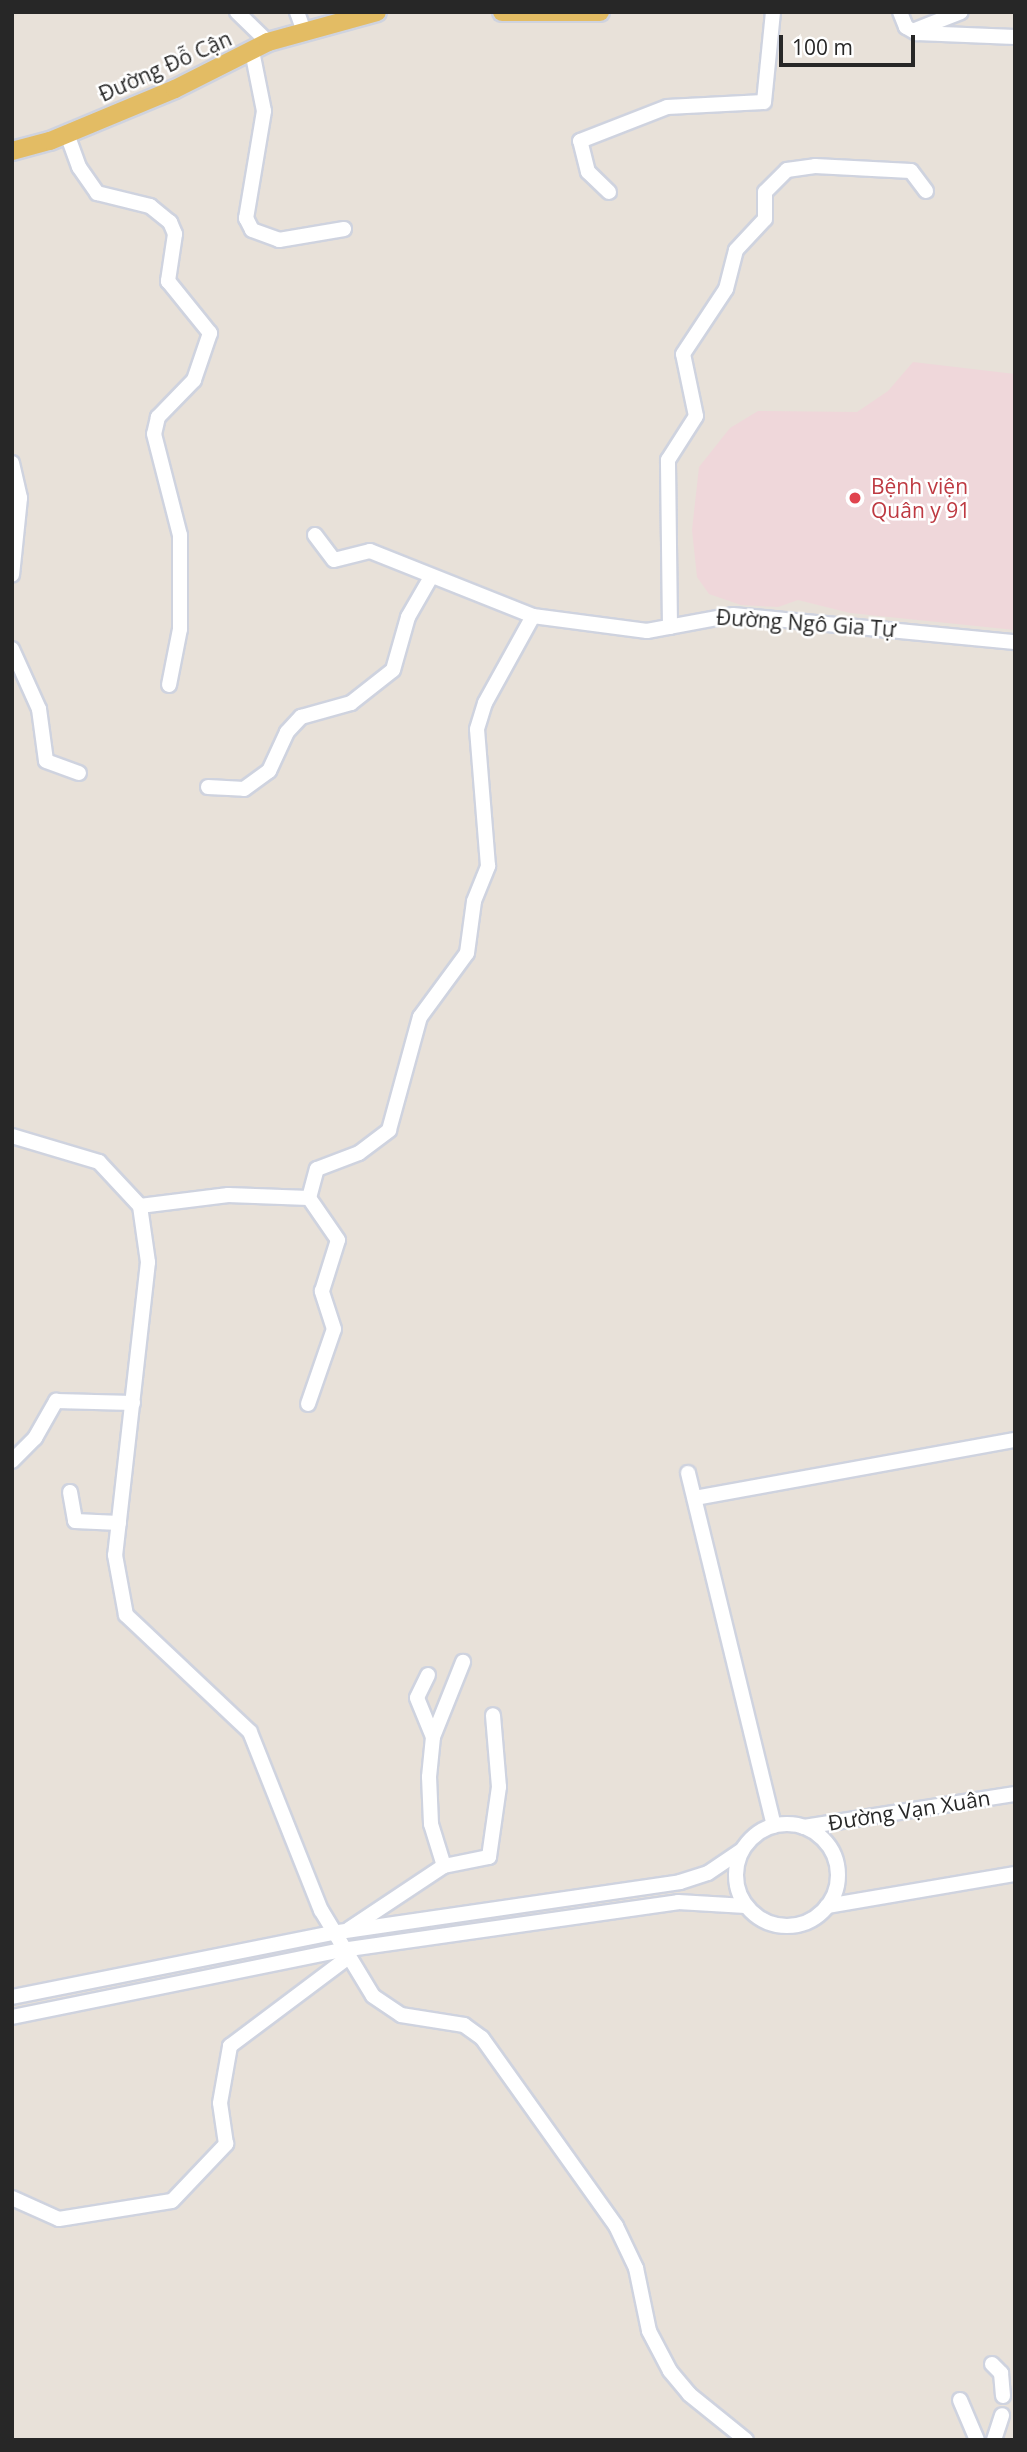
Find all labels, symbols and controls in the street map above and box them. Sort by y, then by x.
scale bar [782,21,918,65]
street label: Đường Đỗ Cận [95,25,235,107]
text: 100 m [792,33,853,61]
place label: Bệnh viện Quân y 91 [871,473,970,523]
marker: Bệnh viện Quân y 91 [845,488,865,508]
street label: Đường Ngô Gia Tự [715,604,897,642]
street label: Đường Vạn Xuân [826,1785,992,1835]

